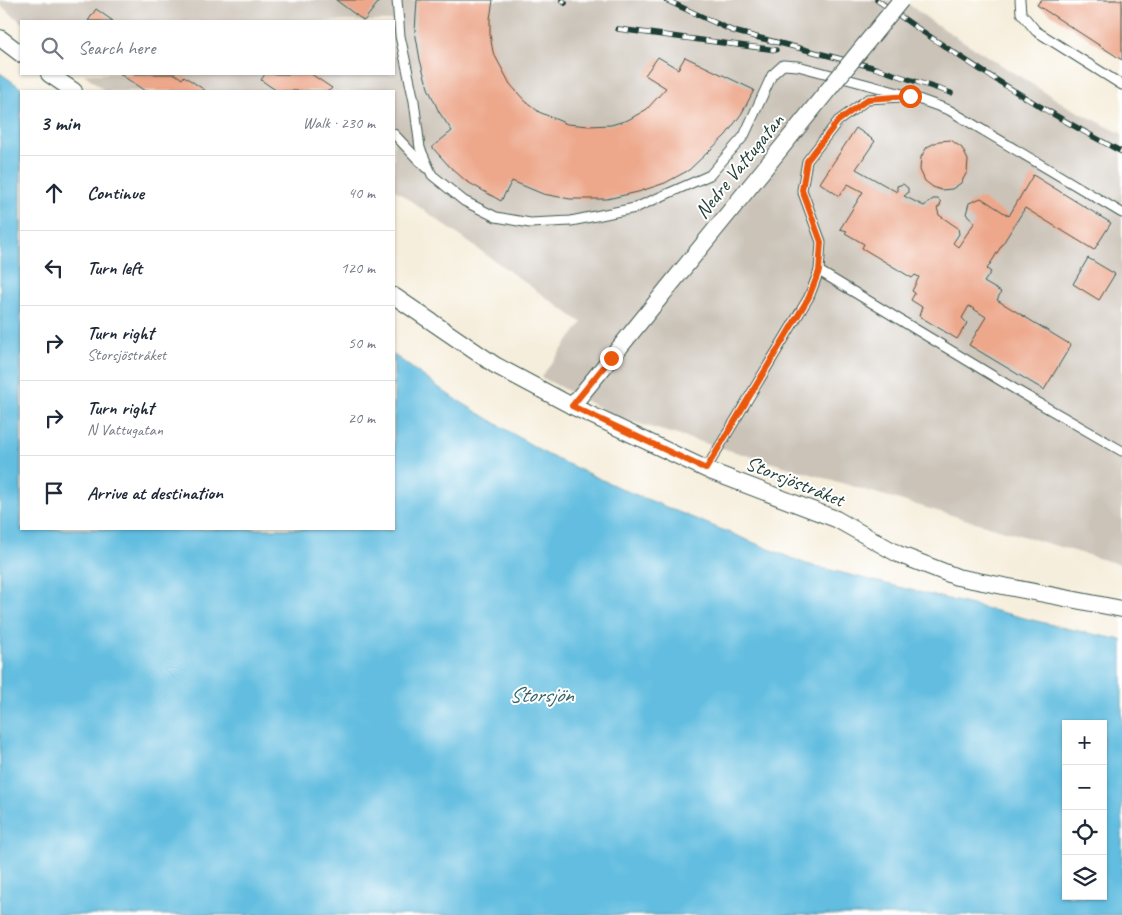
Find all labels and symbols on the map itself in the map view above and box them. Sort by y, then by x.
route start [899,85,922,108]
street label: Nedre Vattugatan [689,108,790,224]
route end [600,347,623,370]
street label: Storsjöstråket [742,449,850,513]
water label: Storsjön [509,681,575,709]

